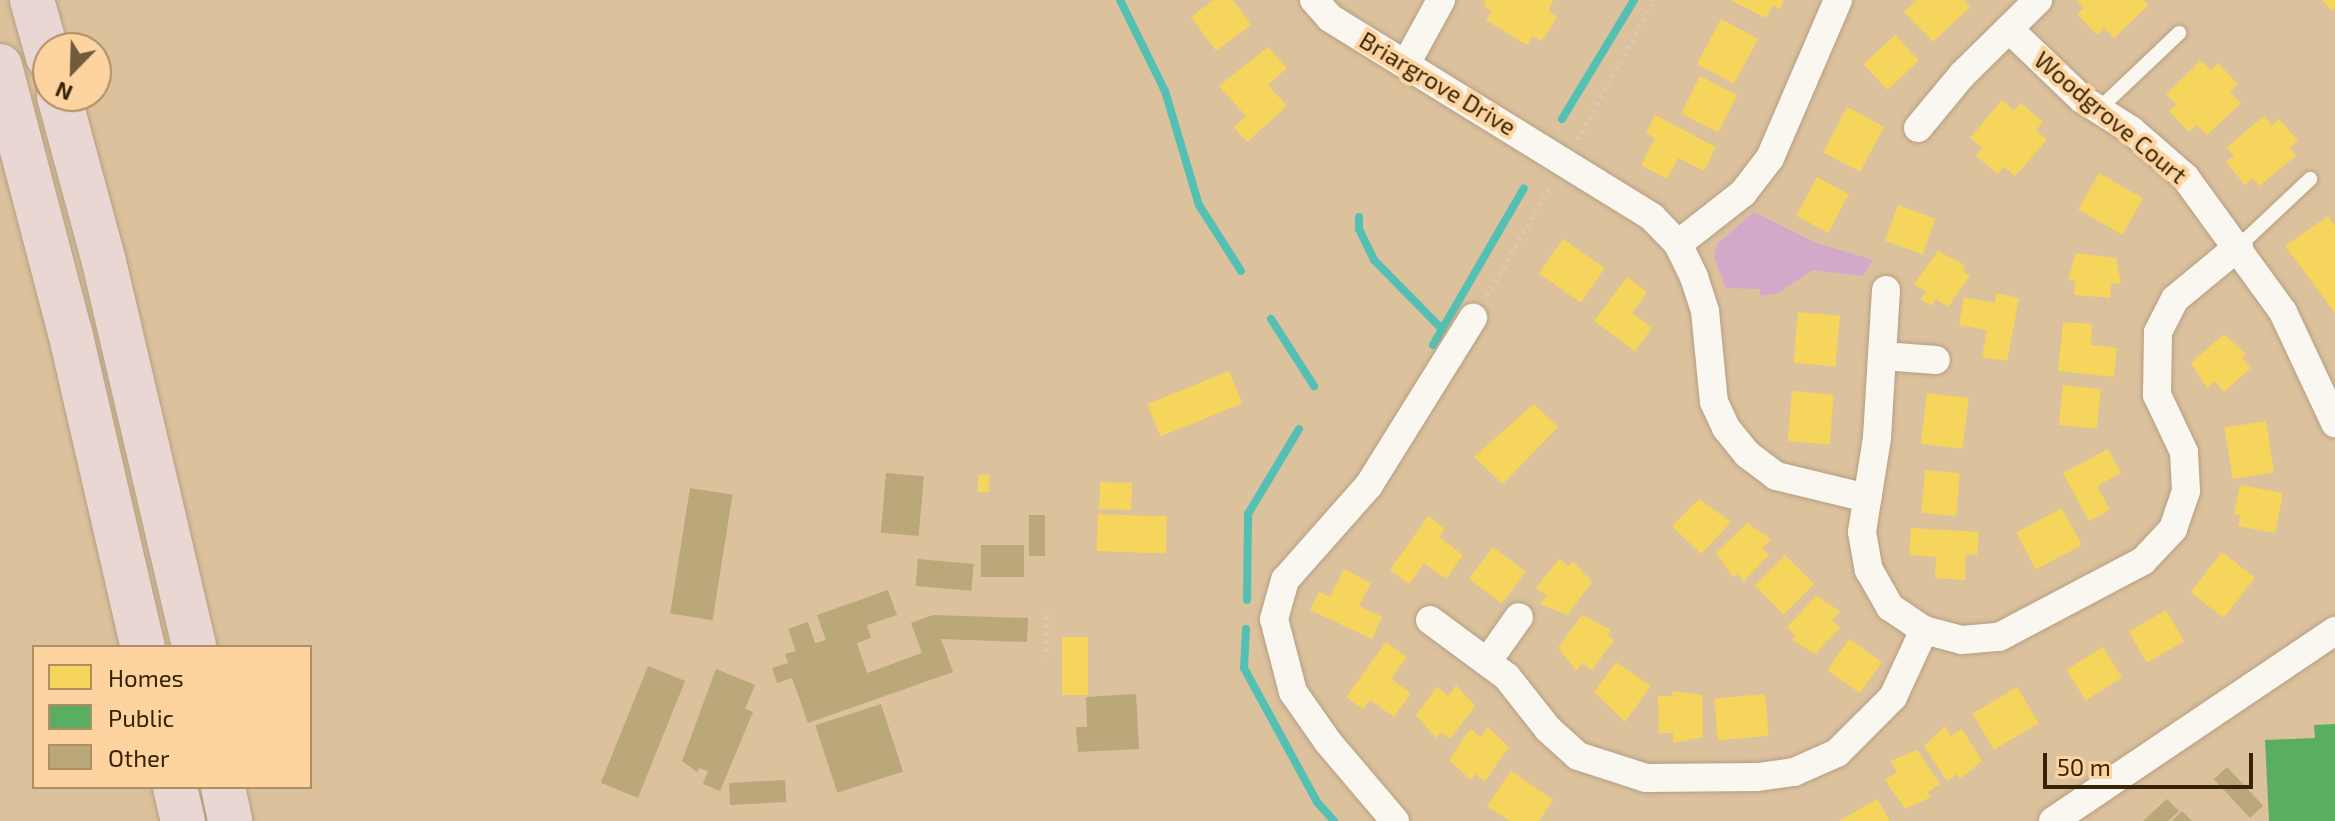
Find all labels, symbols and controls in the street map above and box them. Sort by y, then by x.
street label: Briargrove Drive [1355,25,1521,141]
north arrow [32,32,112,112]
street label: Woodgrove Court [2029,45,2193,189]
text: N [51,77,76,107]
legend [32,645,312,789]
text: Homes [108,663,184,692]
text: Public [108,703,174,732]
scale bar [2047,737,2257,787]
text: Other [108,743,170,772]
text: 50 m [2057,752,2111,781]

